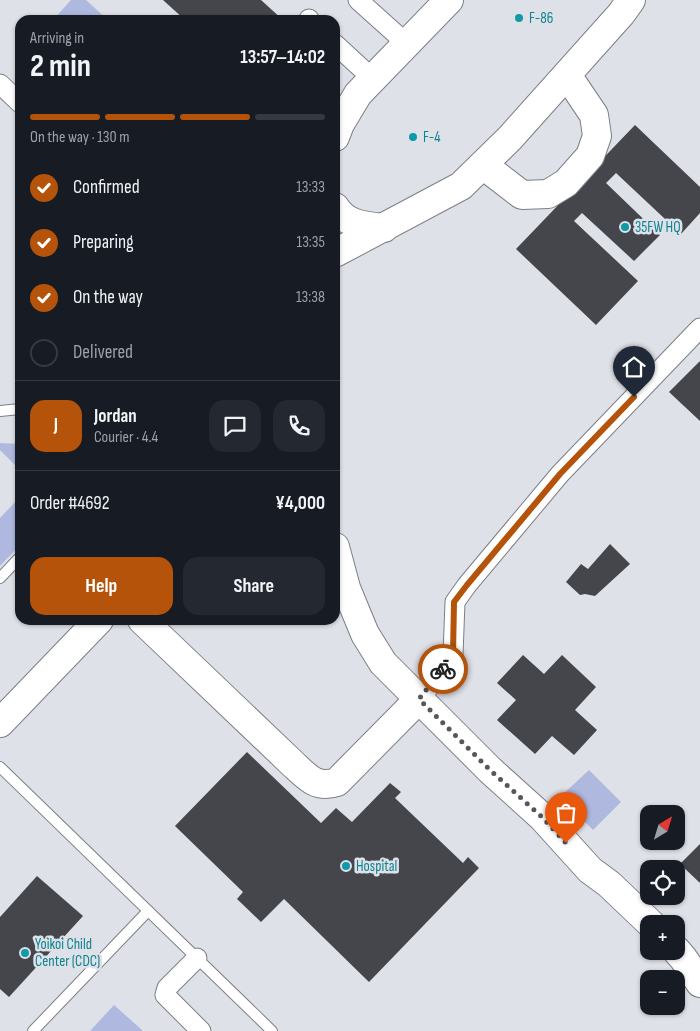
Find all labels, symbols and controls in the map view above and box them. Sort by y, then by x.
place label: F-86 [529,9,553,28]
marker: F-86 [513,12,525,24]
text: Arriving in [30,29,84,48]
text: 13:57–14:02 [240,46,325,69]
text: 2 min [30,47,91,86]
text: On the way · 130 m [30,128,129,147]
place label: F-4 [423,128,440,147]
marker: F-4 [407,131,419,143]
icon: check [30,174,58,202]
text: Confirmed [73,176,140,199]
text: 13:33 [296,178,325,197]
place label: 35FW HQ [635,218,681,237]
marker: 35FW HQ [619,221,631,233]
icon: check [30,229,58,257]
text: Preparing [73,231,134,254]
text: 13:35 [297,233,325,252]
icon: check [30,284,58,312]
text: On the way [73,286,143,309]
text: 13:38 [296,288,325,307]
text: Delivered [73,341,133,364]
pin [613,346,655,397]
icon: home [620,353,648,381]
button: chat [209,400,261,452]
button: phone [273,400,325,452]
text: Jordan [94,405,137,428]
text: J [54,414,58,437]
text: Courier · 4.4 [94,428,158,447]
text: Order #4692 [30,492,110,515]
text: ¥4,000 [275,492,325,515]
button: Help [30,557,173,615]
button: Share [183,557,325,615]
courier [418,644,468,694]
icon: bike [429,655,457,683]
pin [545,792,587,843]
icon: bag [552,799,580,827]
north arrow [640,805,685,850]
map controls [640,805,685,1015]
place label: Hospital [356,857,397,876]
marker: Hospital [340,860,352,872]
button: locate [640,860,685,905]
button: + [640,915,685,960]
place label: Yoikoi Child Center (CDC) [35,935,100,971]
marker: Yoikoi Child Center (CDC) [19,947,31,959]
button: − [640,970,685,1015]

